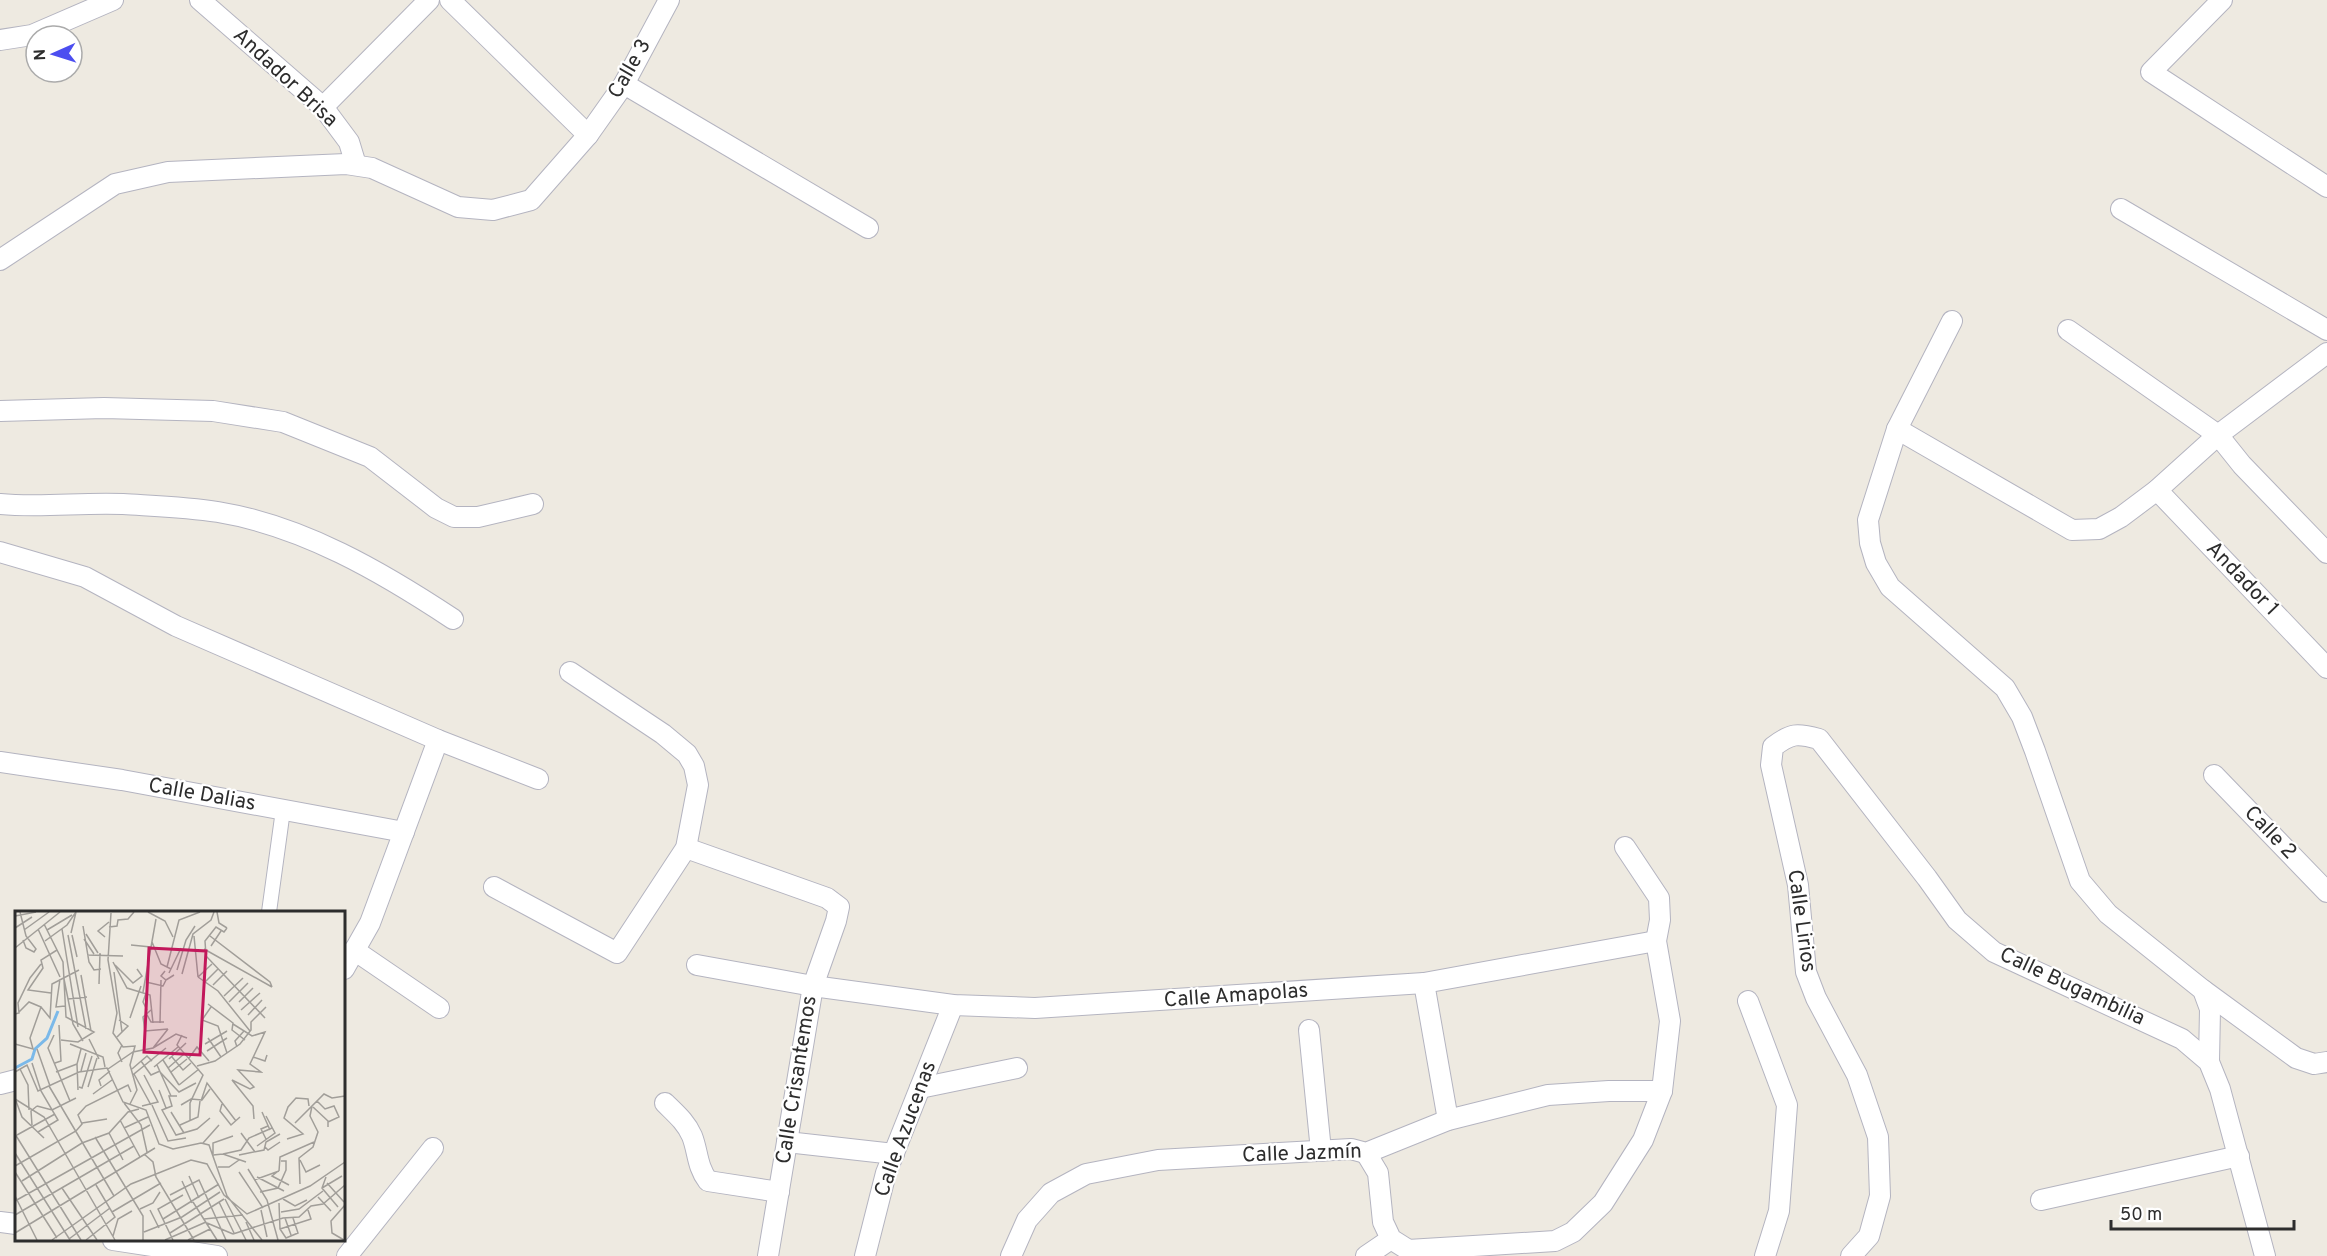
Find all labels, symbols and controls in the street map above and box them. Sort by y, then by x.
street label: Andador Brisa [227,22,343,134]
north arrow [24,24,84,84]
street label: Calle 3 [602,34,658,104]
text: N [31,48,51,61]
street label: Andador 1 [2200,536,2284,622]
street label: Calle Dalias [146,772,258,818]
street label: Calle 2 [2238,800,2302,866]
street label: Calle Lirios [1780,868,1822,974]
inset map [15,911,345,1241]
street label: Calle Bugambilia [1995,941,2149,1033]
street label: Calle Amapolas [1163,977,1309,1015]
street label: Calle Crisantemos [770,994,824,1166]
street label: Calle Azucenas [869,1057,943,1201]
street label: Calle Jazmín [1242,1138,1362,1170]
scale bar [2111,1193,2294,1231]
text: 50 m [2120,1204,2162,1227]

